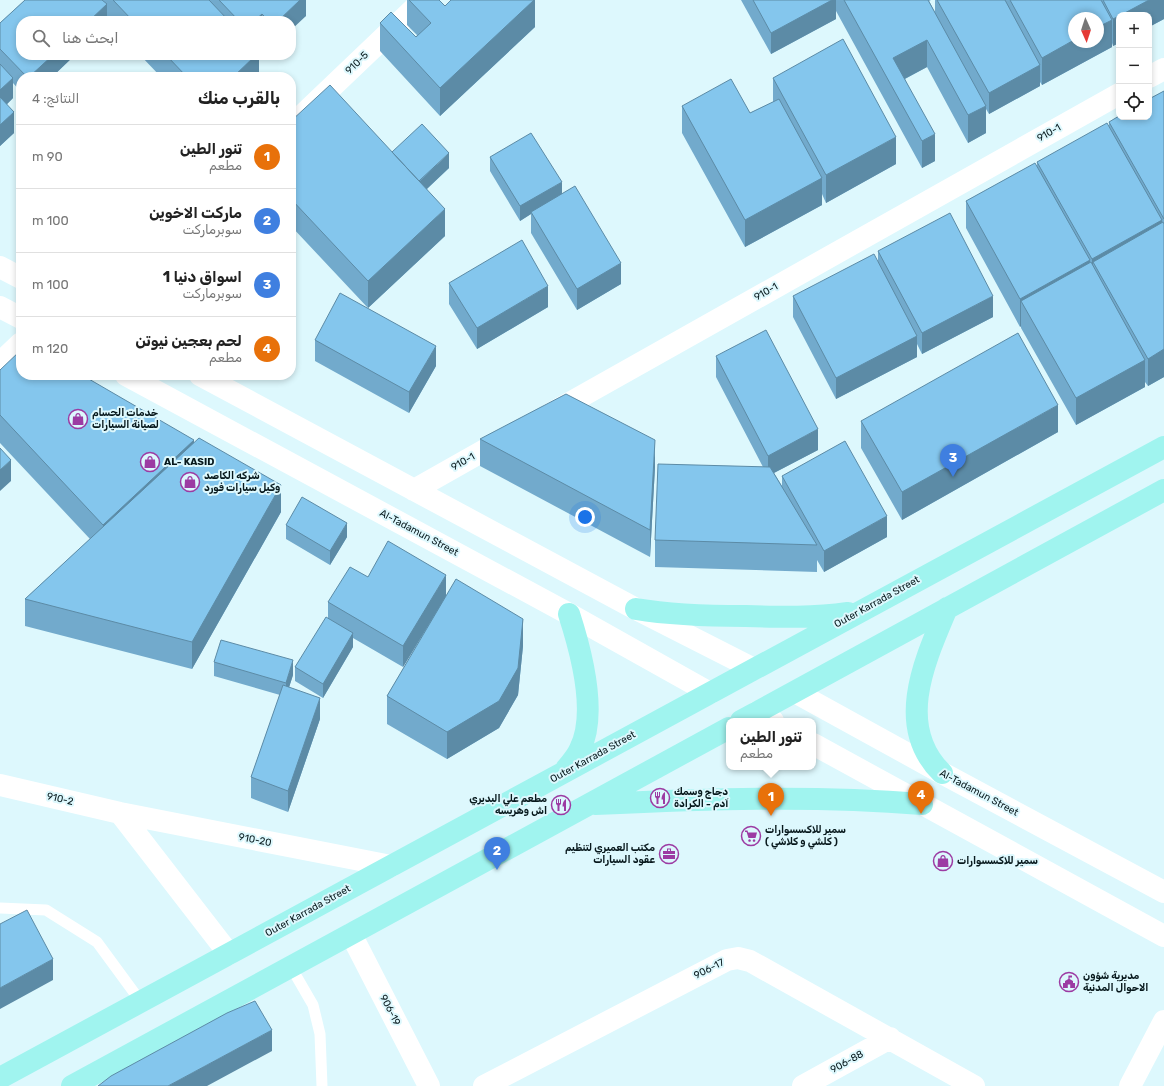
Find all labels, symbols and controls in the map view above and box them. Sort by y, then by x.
north arrow [1068,12,1104,48]
map controls [1116,12,1152,120]
button: + [1116,12,1152,48]
search box [16,16,296,60]
icon: search [30,27,52,49]
text: ابحث هنا [62,29,119,47]
button: − [1116,48,1152,84]
street label: 910-5 [343,49,371,77]
button: locate [1116,84,1152,120]
text: بالقرب منك [198,88,280,108]
text: النتائج: 4 [32,91,79,106]
street label: 910-1 [1035,122,1063,144]
text: تنور الطين [180,140,242,158]
text: 90 m [32,149,63,164]
text: 1 [264,149,270,164]
text: مطعم [209,158,242,173]
text: ماركت الاخوين [149,204,242,222]
text: 100 m [32,213,69,228]
text: 2 [263,213,271,228]
text: سوبرماركت [182,222,242,237]
text: اسواق دنيا 1 [163,268,242,286]
text: 100 m [32,277,69,292]
text: 3 [263,277,271,292]
street label: 910-1 [752,281,780,303]
text: سوبرماركت [182,286,242,301]
text: لحم بعجين نيوتن [136,332,242,350]
text: 120 m [32,341,68,356]
text: 4 [263,341,271,356]
text: مطعم [209,350,242,365]
place label: خدمات الحسام لصيانة السيارات [92,407,159,431]
shop icon: خدمات الحسام لصيانة السيارات [67,408,89,430]
pin: 3 [940,444,966,477]
shop icon: AL- KASID [139,451,161,473]
street label: 910-1 [449,451,477,473]
place label: AL- KASID [164,456,214,468]
place label: شركه الكاصد وكيل سيارات فورد [204,470,280,494]
shop icon: شركه الكاصد وكيل سيارات فورد [179,471,201,493]
street label: Al-Tadamun Street [378,507,461,559]
your location [575,507,595,527]
street label: Outer Karrada Street [832,574,922,630]
popup [726,718,816,770]
text: تنور الطين [740,728,802,746]
street label: Outer Karrada Street [548,729,638,785]
text: مطعم [740,746,773,761]
street label: Al-Tadamun Street [938,767,1021,819]
pin: 4 [908,781,934,814]
pin: 1 [758,783,784,816]
place label: دجاج وسمك آدم - الكرادة [674,786,728,811]
restaurant icon: دجاج وسمك آدم - الكرادة [649,787,671,809]
street label: 910-2 [46,790,75,808]
place label: مطعم علي البديري اش وهريسه [469,793,547,817]
restaurant icon: مطعم علي البديري اش وهريسه [550,794,572,816]
place label: سمير للاكسسوارات ( كلشي و كلاشي ) [765,824,846,850]
supermarket icon: سمير للاكسسوارات ( كلشي و كلاشي ) [740,825,762,847]
street label: 910-20 [238,831,272,849]
pin: 2 [484,837,510,870]
place label: مكتب العميري لتنظيم عقود السيارات [565,842,655,866]
office icon: مكتب العميري لتنظيم عقود السيارات [658,843,680,865]
shop icon: سمير للاكسسوارات [932,850,954,872]
place label: سمير للاكسسوارات [957,855,1038,867]
street label: Outer Karrada Street [263,883,353,939]
street label: 906-17 [692,956,726,982]
place label: مديرية شؤون الاحوال المدنية [1083,970,1148,994]
public building icon: مديرية شؤون الاحوال المدنية [1058,971,1080,993]
street label: 906-19 [377,993,403,1027]
street label: 906-88 [828,1048,866,1076]

